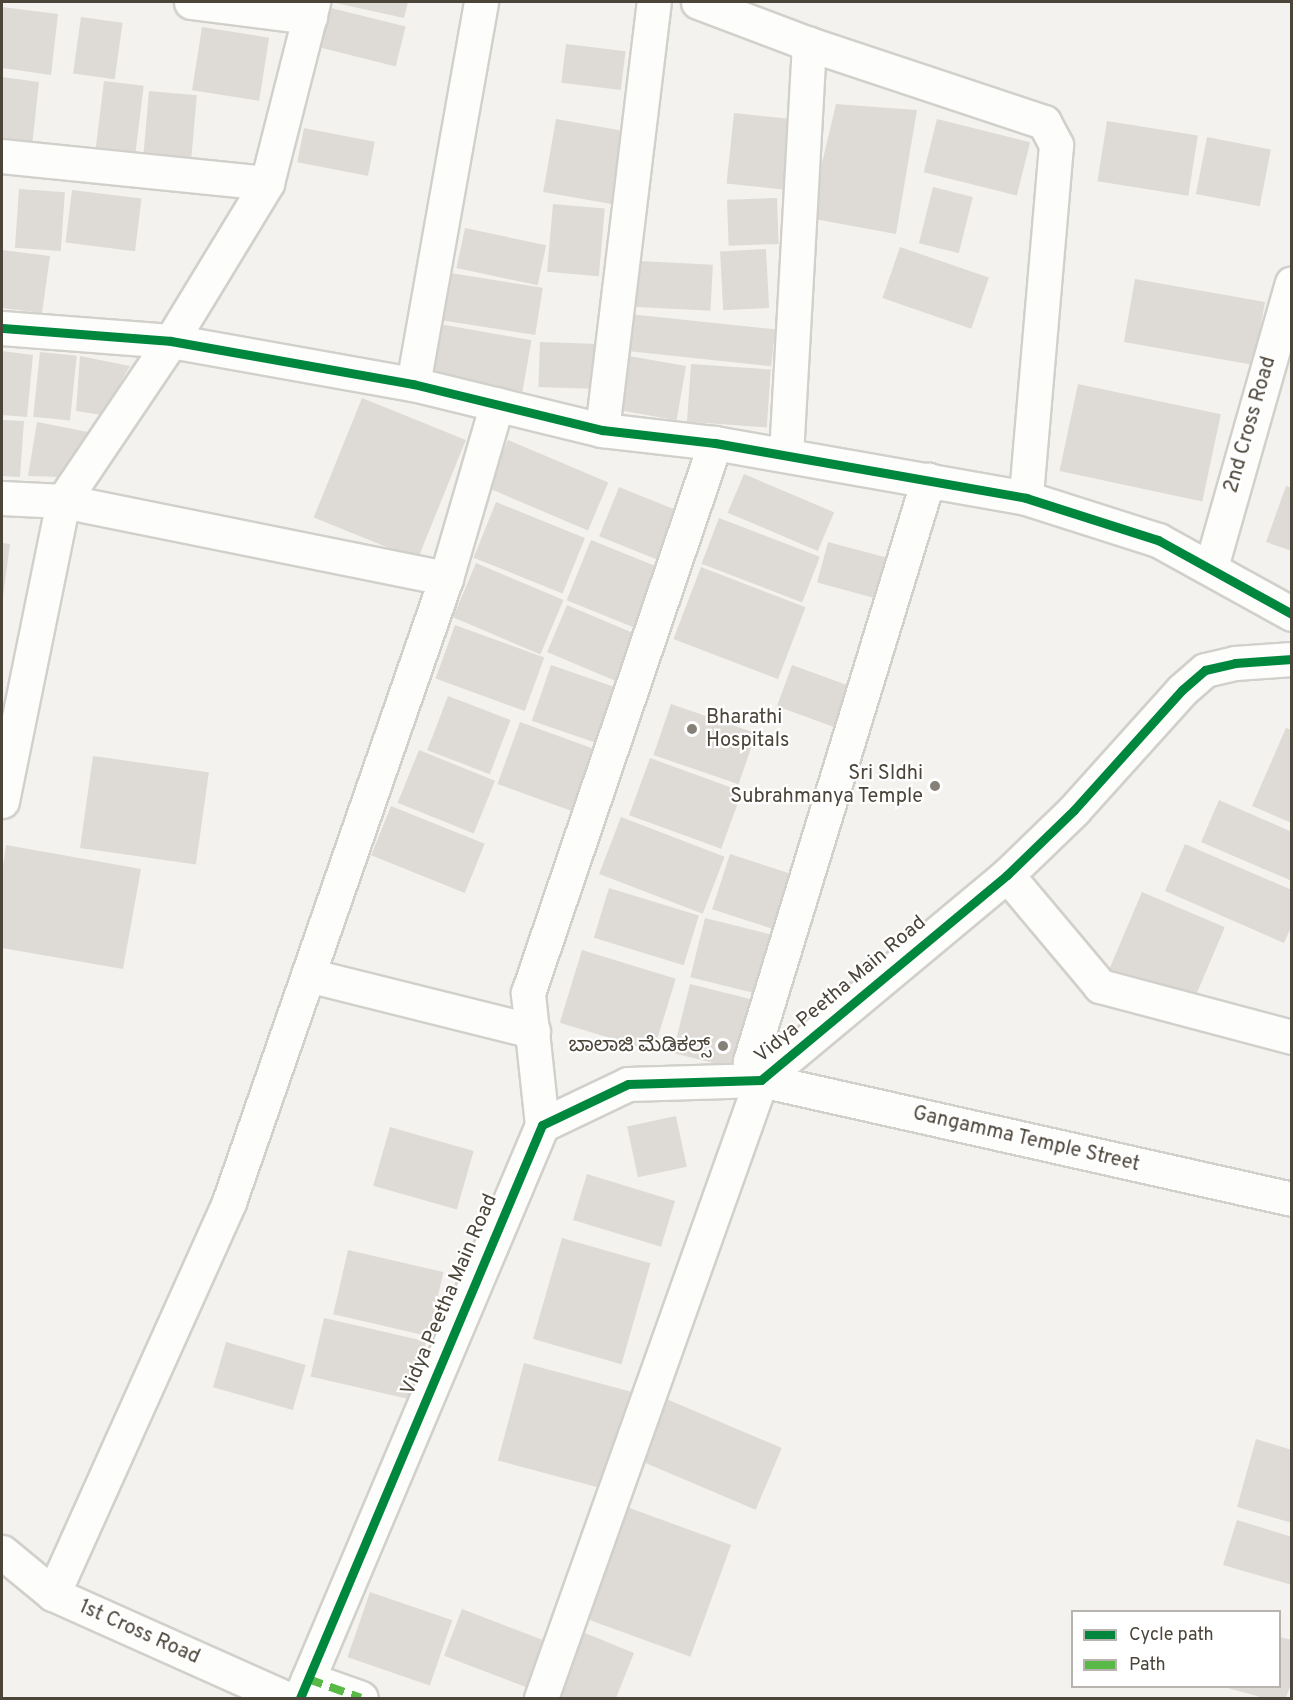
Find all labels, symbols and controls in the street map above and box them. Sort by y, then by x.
street label: 2nd Cross Road [1220,354,1282,496]
place label: Bharathi Hospitals [706,706,789,753]
marker: Bharathi Hospitals [683,720,701,738]
place label: Sri SIdhi Subrahmanya Temple [729,762,923,809]
marker: Sri SIdhi Subrahmanya Temple [928,779,942,793]
street label: Vidya Peetha Main Road [750,911,932,1069]
place label: ಬಾಲಾಜಿ ಮೆಡಿಕಲ್ಸ್ [569,1034,711,1058]
marker: ಬಾಲಾಜಿ ಮೆಡಿಕಲ್ಸ್ [716,1039,730,1053]
street label: Gangamma Temple Street [910,1102,1142,1178]
street label: Vidya Peetha Main Road [397,1191,503,1399]
street label: 1st Cross Road [75,1596,203,1670]
legend [1071,1610,1281,1688]
text: Cycle path [1129,1624,1214,1647]
text: Path [1129,1654,1166,1677]

